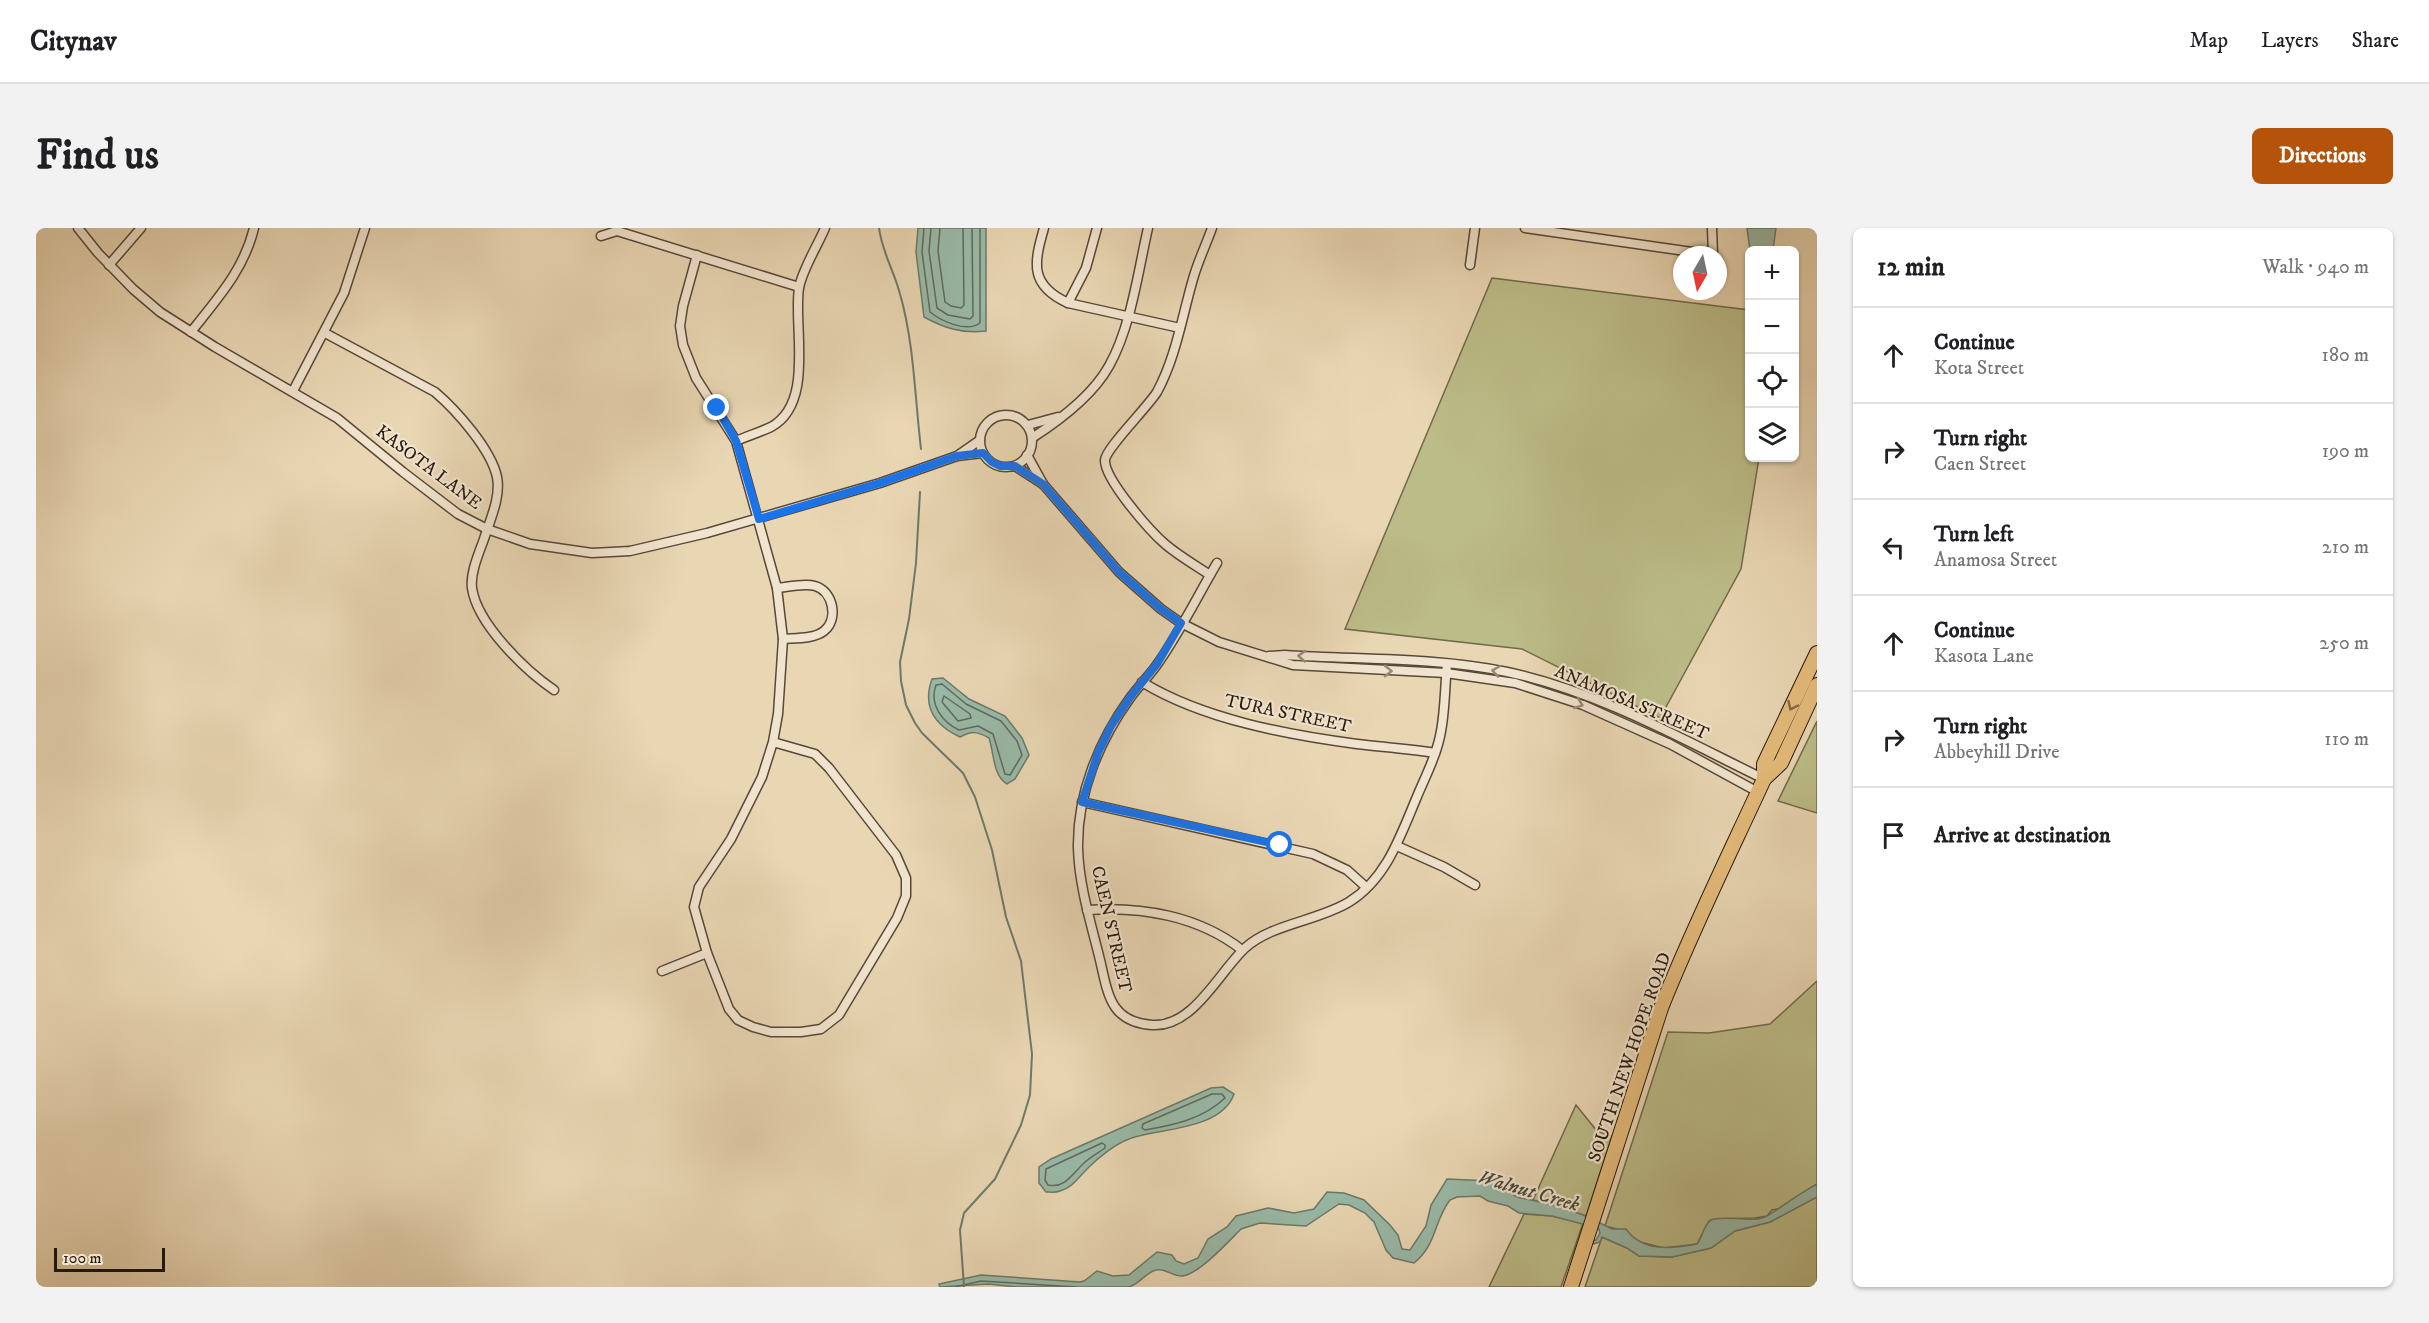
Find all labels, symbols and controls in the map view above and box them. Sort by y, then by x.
text: Citynav [30,24,117,59]
text: Map [2189,28,2228,54]
text: Layers [2261,28,2319,54]
text: Share [2352,28,2399,54]
button: Directions [2252,128,2393,184]
text: Find us [36,130,159,182]
north arrow [1673,246,1727,300]
map controls [1745,246,1799,462]
button: + [1745,246,1799,300]
text: 12 min [1877,251,1945,284]
text: Walk · 940 m [2262,255,2369,280]
button: − [1745,300,1799,354]
text: Continue [1934,329,2015,356]
icon: ahead [1877,339,1910,372]
text: 180 m [2322,343,2369,368]
button: locate [1745,354,1799,408]
text: Kota Street [1934,356,2024,381]
route end [703,394,729,420]
button: layers [1745,408,1799,462]
street label: KASOTA LANE [371,421,486,515]
text: Turn right [1934,425,2027,452]
icon: right [1877,435,1910,468]
text: 190 m [2322,439,2369,464]
text: Caen Street [1934,452,2026,477]
text: Turn left [1934,521,2014,548]
icon: left [1877,531,1910,564]
text: 210 m [2322,535,2369,560]
text: Anamosa Street [1934,548,2057,573]
text: Continue [1934,617,2015,644]
icon: ahead [1877,627,1910,660]
text: 250 m [2319,631,2369,656]
text: Kasota Lane [1934,644,2034,669]
one-way arrow [1298,650,1307,663]
street label: ANAMOSA STREET [1551,661,1712,745]
one-way arrow [1383,665,1392,677]
one-way arrow [1492,665,1501,677]
street label: TURA STREET [1222,690,1354,738]
one-way arrow [1573,697,1584,710]
one-way arrow [1787,699,1799,710]
text: Turn right [1934,713,2027,740]
icon: right [1877,723,1910,756]
text: 110 m [2324,727,2369,752]
text: Abbeyhill Drive [1934,740,2060,765]
icon: arrive [1877,819,1910,852]
text: Arrive at destination [1934,822,2111,849]
route start [1266,831,1292,857]
street label: CAEN STREET [1086,864,1136,995]
street label: SOUTH NEW HOPE ROAD [1584,950,1676,1165]
water label: Walnut Creek [1475,1165,1583,1218]
scale bar [54,1245,165,1272]
text: 100 m [63,1248,102,1268]

